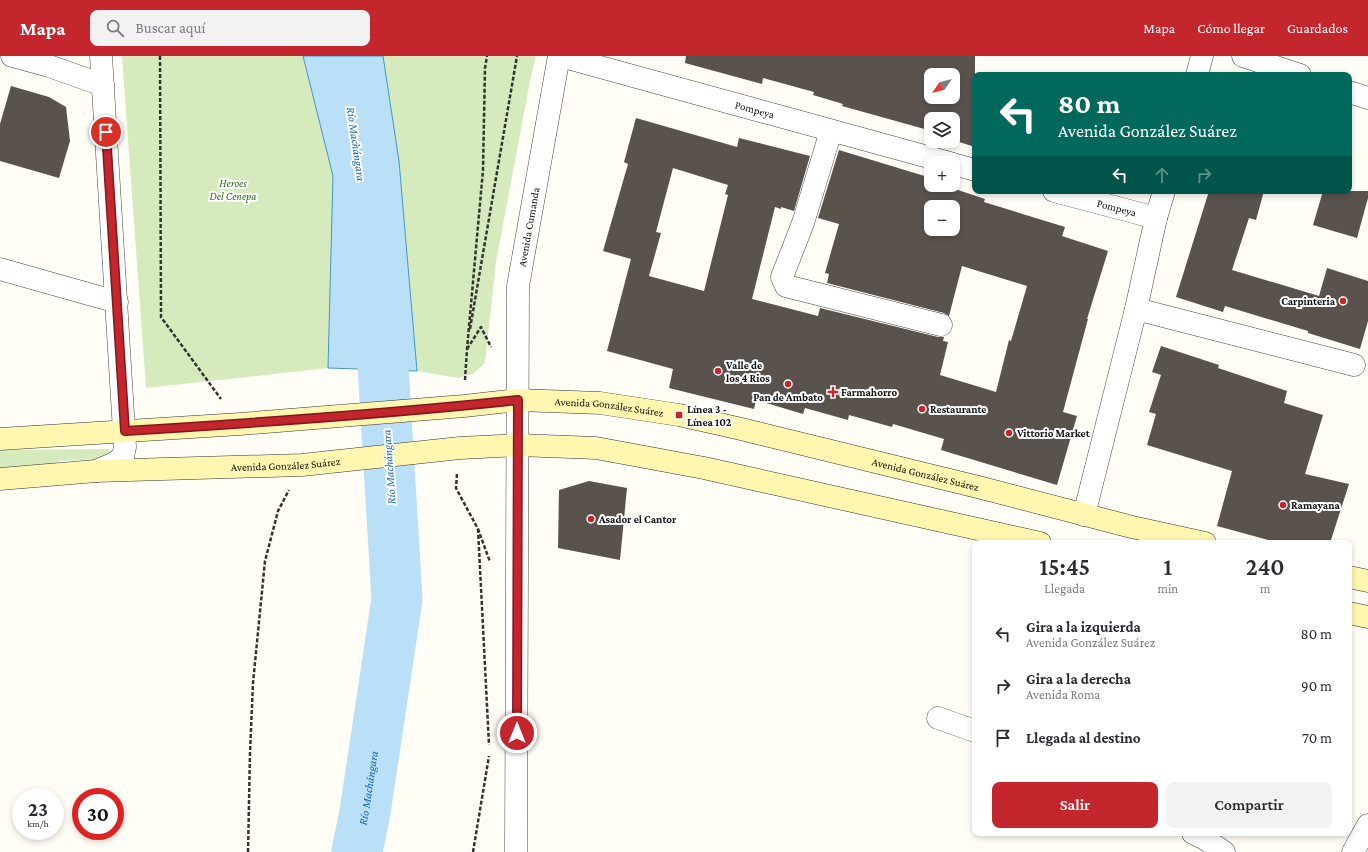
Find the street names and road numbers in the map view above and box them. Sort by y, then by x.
street label: Pompeya [734,98,776,121]
street label: Avenida Cumanda [516,186,542,268]
street label: Pompeya [1096,197,1138,219]
street label: Avenida González Suárez [554,395,665,419]
street label: Avenida González Suárez [231,455,341,473]
street label: Avenida González Suárez [871,455,980,493]

